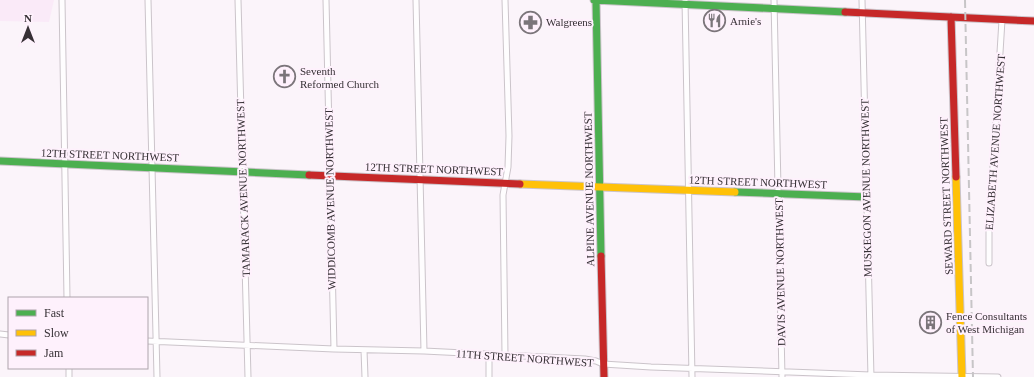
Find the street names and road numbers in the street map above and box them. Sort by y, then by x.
street label: ELIZABETH AVENUE NORTHWEST [983,53,1007,230]
street label: TAMARACK AVENUE NORTHWEST [234,99,252,277]
street label: MUSKEGON AVENUE NORTHWEST [858,99,874,277]
street label: WIDDICOMB AVENUE NORTHWEST [322,108,338,290]
street label: ALPINE AVENUE NORTHWEST [582,111,596,267]
street label: SEWARD STREET NORTHWEST [937,117,955,275]
street label: 12TH STREET NORTHWEST [41,147,180,163]
street label: 12TH STREET NORTHWEST [365,161,504,177]
street label: 12TH STREET NORTHWEST [689,174,828,190]
street label: DAVIS AVENUE NORTHWEST [773,198,787,346]
street label: 11TH STREET NORTHWEST [456,347,595,369]

